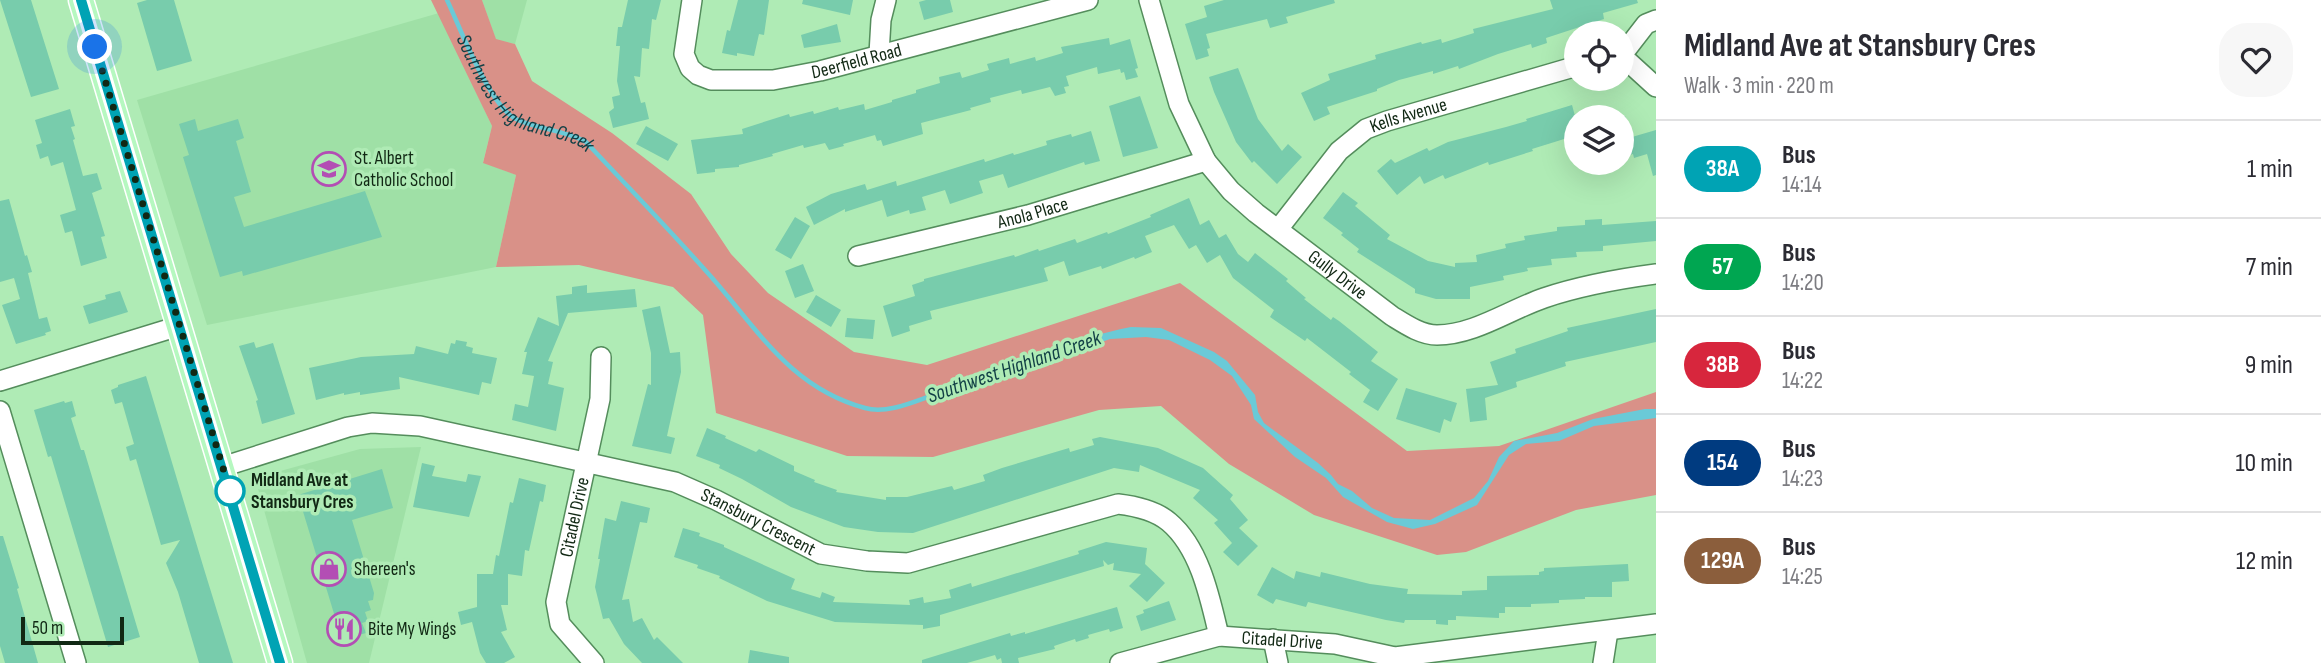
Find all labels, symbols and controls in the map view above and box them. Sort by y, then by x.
map controls [1564,21,1634,175]
button: locate [1564,21,1634,91]
button: heart [2219,23,2293,97]
text: Midland Ave at Stansbury Cres [1684,26,2036,66]
your location [77,29,112,64]
water label: Southwest Highland Creek [451,30,601,157]
street label: Deerfield Road [809,38,904,84]
text: Walk · 3 min · 220 m [1684,72,1834,100]
street label: Kells Avenue [1366,93,1450,138]
button: layers [1564,105,1634,175]
text: Bus [1782,140,1816,171]
place label: St. Albert Catholic School [354,147,453,192]
school or university icon: St. Albert Catholic School [310,150,348,188]
text: 38A [1706,154,1739,183]
text: 1 min [2247,154,2293,185]
text: 14:14 [1782,171,1822,199]
street label: Anola Place [994,192,1071,234]
text: Bus [1782,238,1816,269]
street label: Gully Drive [1303,245,1372,305]
text: 57 [1712,252,1733,281]
text: 7 min [2246,252,2293,283]
text: 14:20 [1782,269,1824,297]
water label: Southwest Highland Creek [924,325,1105,408]
text: Bus [1782,336,1816,367]
text: 38B [1706,350,1739,379]
text: 9 min [2245,350,2293,381]
text: 14:22 [1782,367,1823,395]
text: Bus [1782,434,1816,465]
text: 154 [1707,448,1738,477]
text: 10 min [2236,448,2293,479]
text: 14:23 [1782,465,1823,493]
place label: Midland Ave at Stansbury Cres [251,469,354,514]
street label: Citadel Drive [555,475,594,559]
marker: Midland Ave at Stansbury Cres [215,476,245,506]
street label: Stansbury Crescent [697,483,820,561]
text: Bus [1782,532,1816,563]
text: 129A [1701,546,1744,575]
text: 12 min [2236,546,2293,577]
shop icon: Shereen's [310,550,348,588]
place label: Shereen's [354,558,416,581]
text: 14:25 [1782,563,1823,591]
restaurant icon: Bite My Wings [325,610,363,648]
scale bar [21,614,124,646]
text: 50 m [32,617,63,640]
place label: Bite My Wings [368,618,457,641]
street label: Citadel Drive [1241,626,1324,655]

